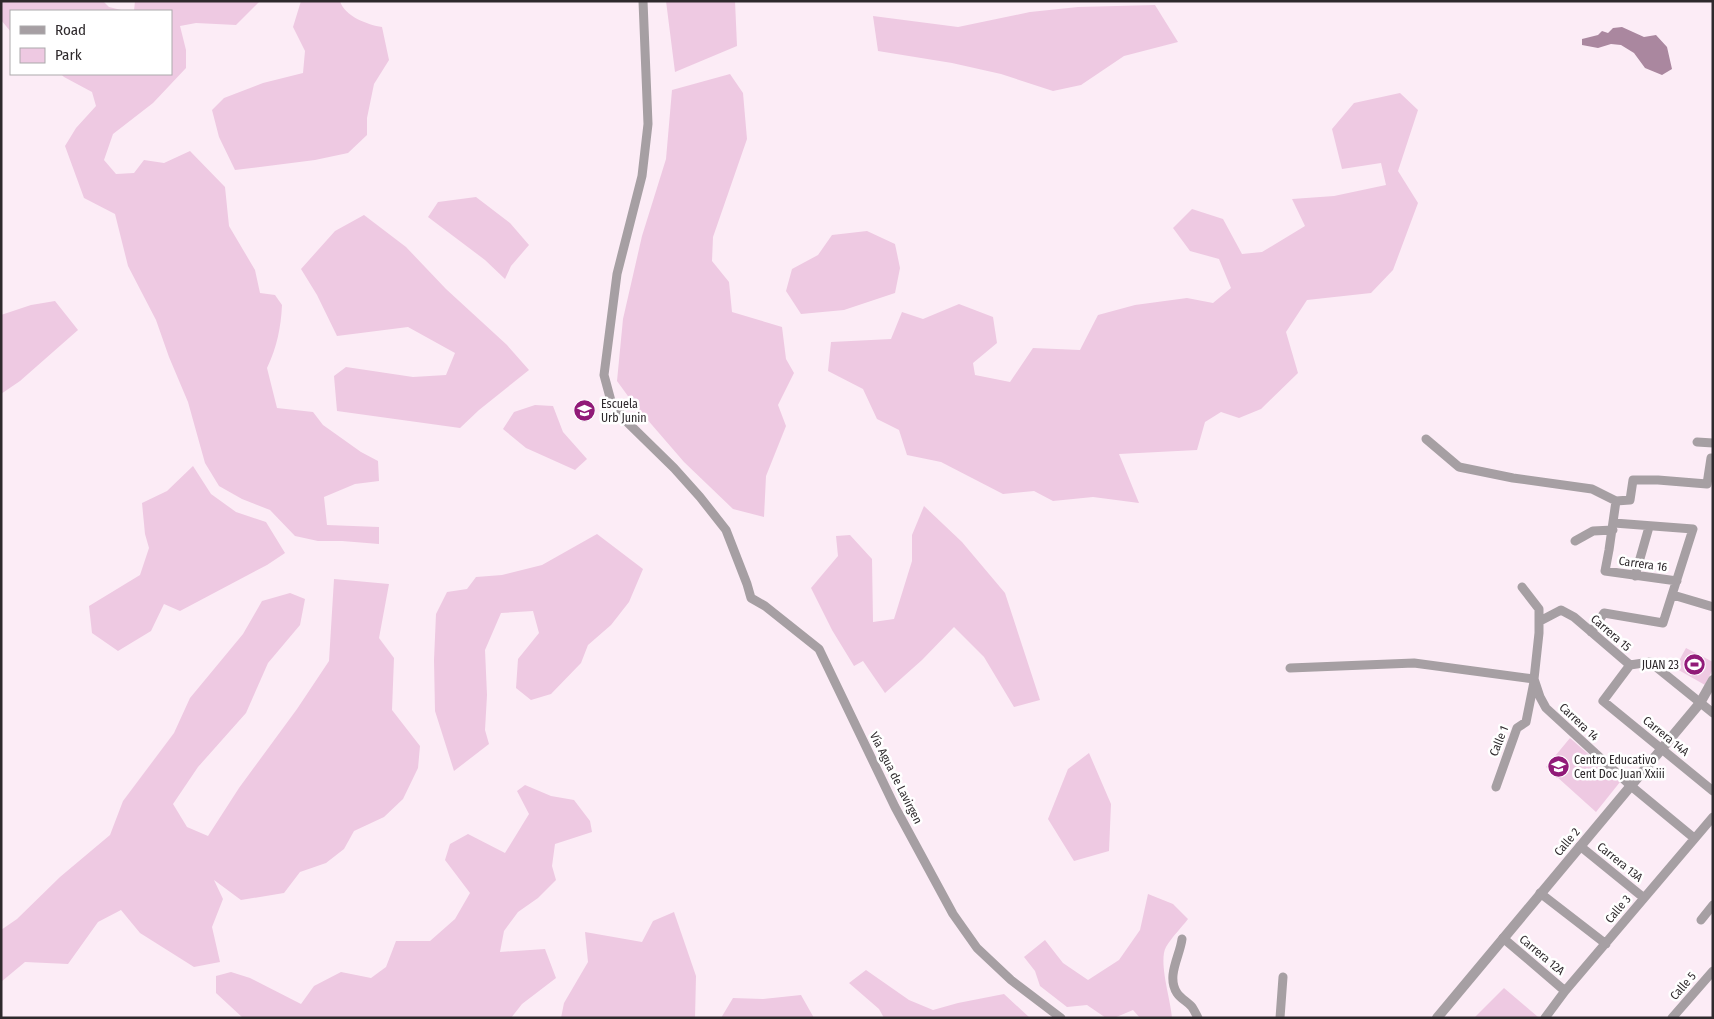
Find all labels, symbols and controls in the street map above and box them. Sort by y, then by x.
legend [10,10,172,75]
text: Road [55,21,86,39]
text: Park [55,46,82,64]
place label: Escuela Urb Junin [601,397,647,425]
school or university icon: Escuela Urb Junin [573,399,597,423]
street label: Carrera 16 [1618,554,1668,574]
street label: Carrera 15 [1588,612,1634,655]
sports icon: JUAN 23 [1683,653,1707,677]
place label: JUAN 23 [1642,658,1679,672]
street label: Carrera 14 [1556,700,1602,744]
street label: Carrera 14A [1640,713,1692,759]
street label: Calle 1 [1487,724,1511,758]
street label: Vía Agua de Lavirgen [867,730,925,826]
place label: Centro Educativo Cent Doc Juan Xxiii [1574,753,1665,781]
school or university icon: Centro Educativo Cent Doc Juan Xxiii [1546,755,1570,779]
street label: Calle 2 [1551,825,1583,859]
street label: Carrera 13A [1594,839,1646,885]
street label: Calle 3 [1602,892,1634,926]
street label: Carrera 12A [1517,932,1568,978]
street label: Calle 5 [1667,969,1699,1003]

